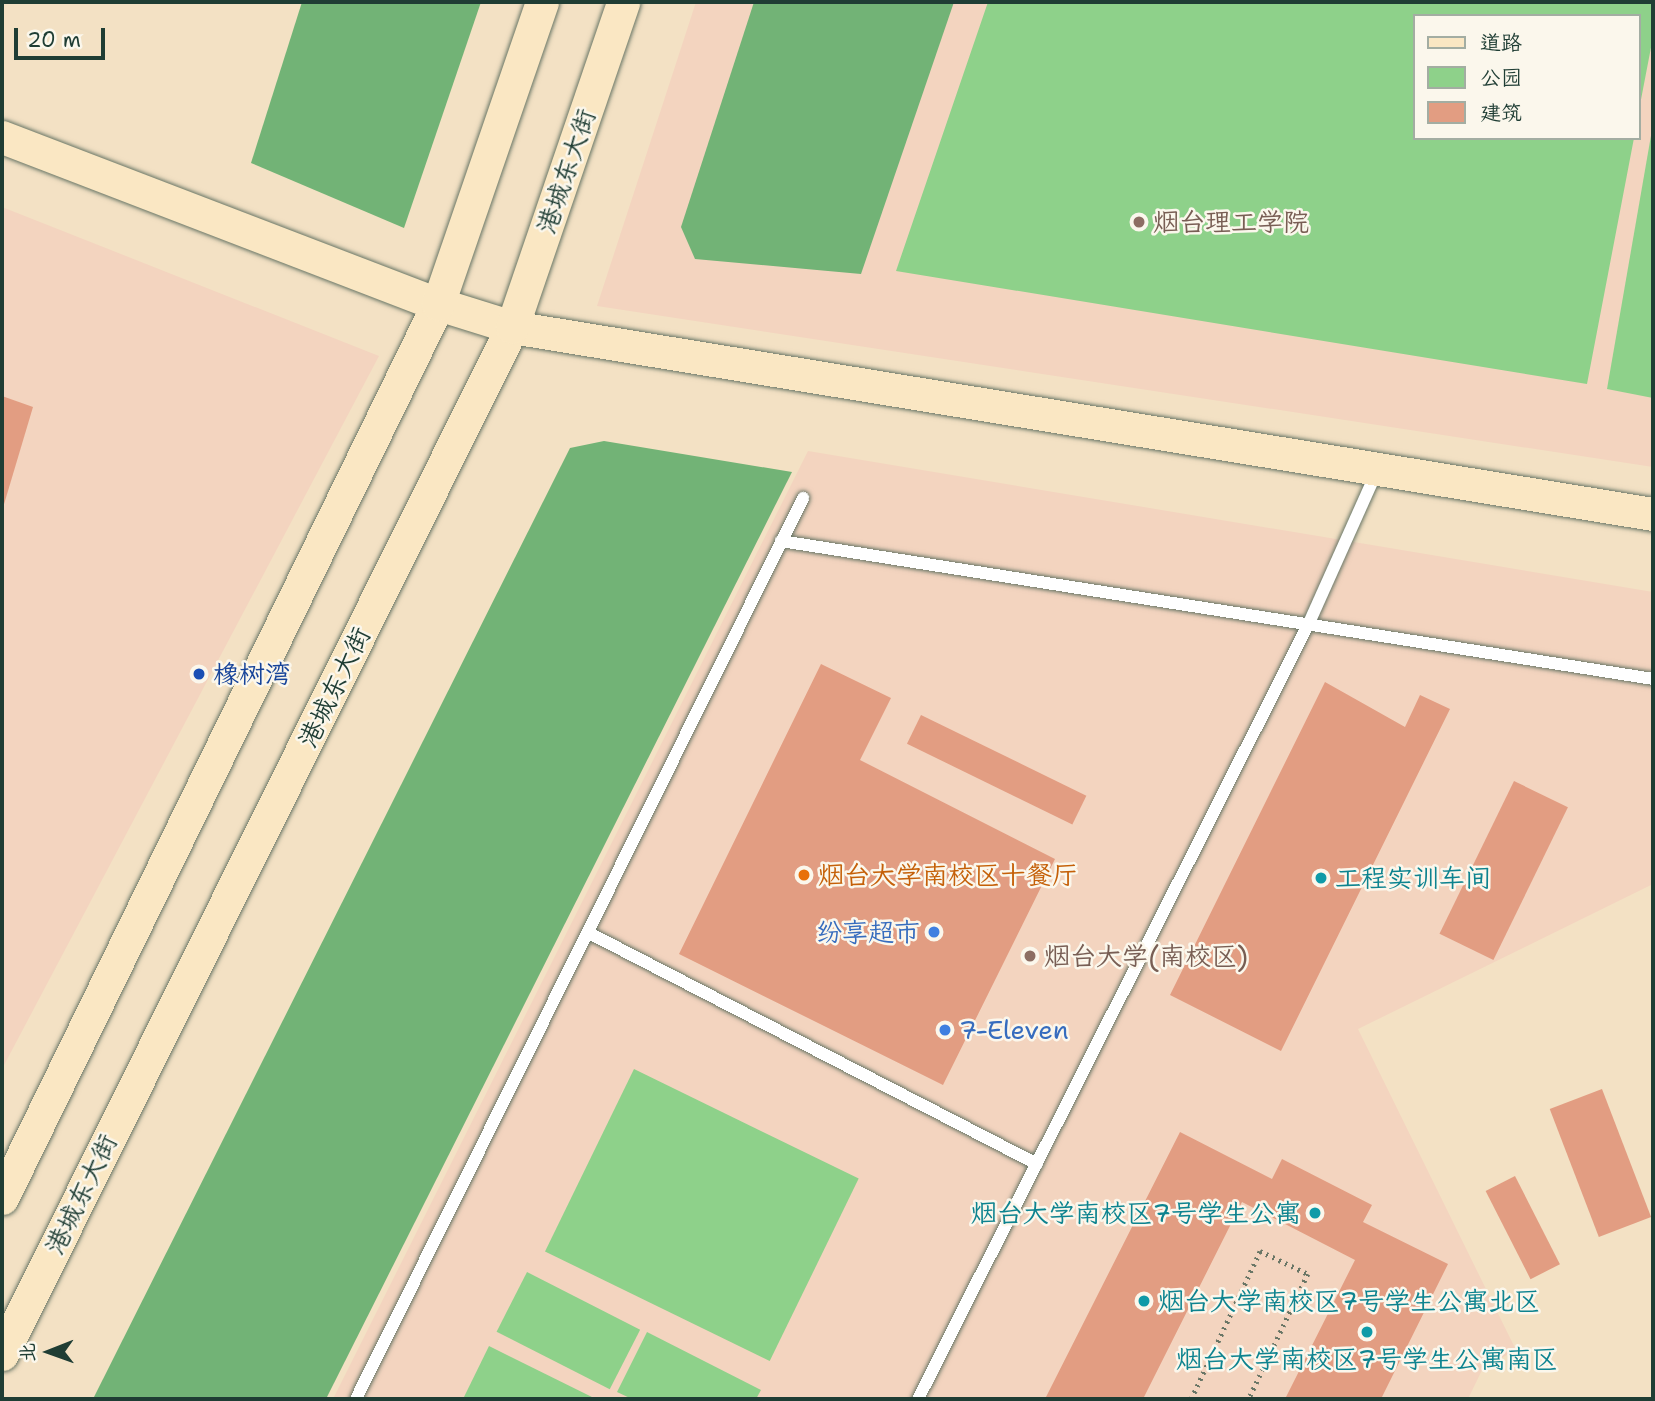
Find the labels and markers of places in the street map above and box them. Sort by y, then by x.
place label: 烟台理工学院 [1153,206,1309,238]
marker: 烟台理工学院 [1131,214,1147,230]
place label: 橡树湾 [213,658,291,690]
marker: 橡树湾 [191,666,207,682]
place label: 烟台大学南校区十餐厅 [818,859,1078,891]
place label: 工程实训车间 [1335,862,1491,894]
marker: 烟台大学南校区十餐厅 [796,867,812,883]
marker: 工程实训车间 [1313,870,1329,886]
place label: 纷享超市 [816,916,920,948]
marker: 纷享超市 [926,924,942,940]
place label: 烟台大学(南校区) [1044,940,1248,972]
marker: 烟台大学(南校区) [1022,948,1038,964]
place label: 7-Eleven [959,1014,1069,1046]
marker: 7-Eleven [937,1022,953,1038]
place label: 烟台大学南校区7号学生公寓 [971,1197,1301,1229]
marker: 烟台大学南校区7号学生公寓 [1307,1205,1323,1221]
place label: 烟台大学南校区7号学生公寓北区 [1158,1285,1540,1317]
marker: 烟台大学南校区7号学生公寓北区 [1136,1293,1152,1309]
marker: 烟台大学南校区7号学生公寓南区 [1359,1324,1375,1340]
place label: 烟台大学南校区7号学生公寓南区 [1176,1343,1558,1375]

